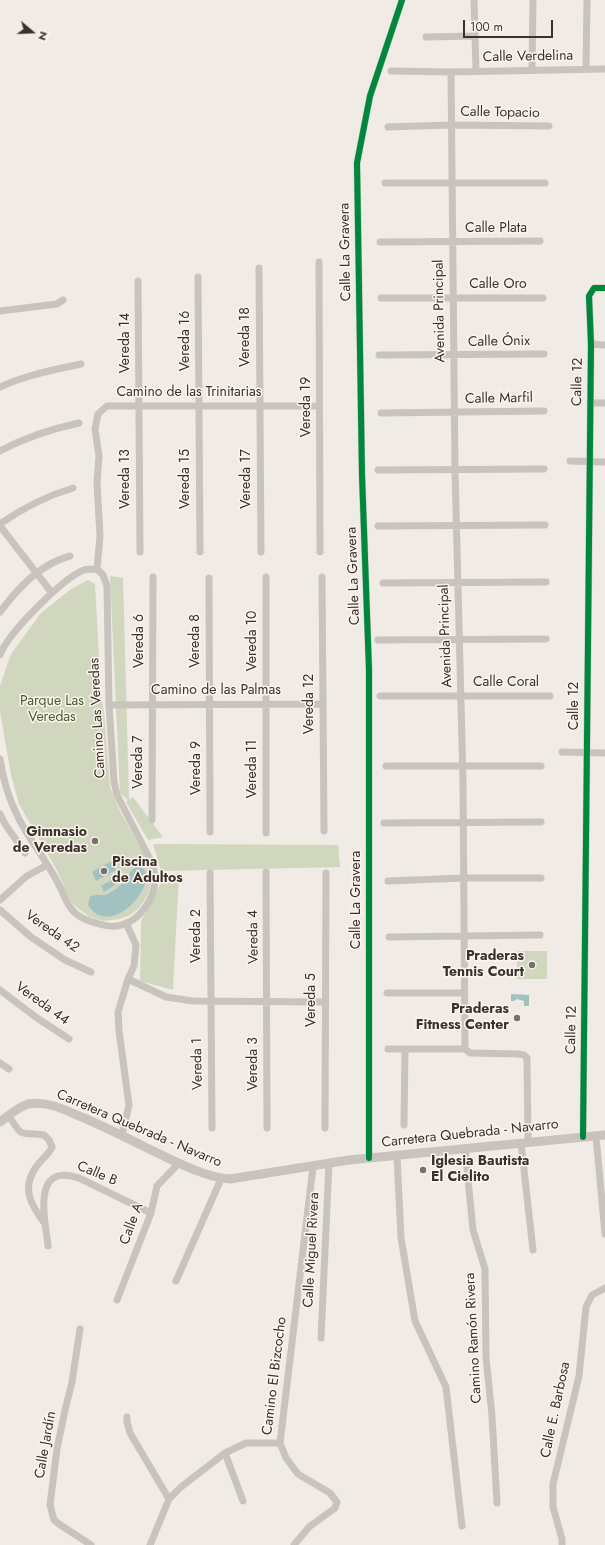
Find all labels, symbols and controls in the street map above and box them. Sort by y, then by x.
north arrow [12,12,52,52]
scale bar [465,12,555,38]
text: 100 m [470,18,503,36]
text: N [34,29,52,43]
street label: Calle Verdelina [483,48,573,66]
street label: Calle Topacio [460,104,540,122]
street label: Calle La Gravera [337,203,355,301]
street label: Calle Plata [465,221,527,237]
street label: Avenida Principal [431,259,449,363]
street label: Calle Oro [469,277,527,293]
street label: Vereda 18 [238,307,254,367]
street label: Vereda 16 [178,311,194,371]
street label: Vereda 14 [118,313,134,373]
street label: Calle Ónix [468,333,530,351]
street label: Calle 12 [569,358,587,406]
street label: Vereda 19 [299,377,315,437]
street label: Camino de las Trinitarias [117,385,261,401]
street label: Calle Marfil [465,390,533,408]
street label: Vereda 13 [118,449,134,509]
street label: Vereda 15 [178,449,194,509]
street label: Vereda 17 [239,449,255,509]
street label: Calle La Gravera [344,527,364,625]
street label: Avenida Principal [436,584,456,688]
street label: Vereda 10 [245,611,261,671]
street label: Vereda 6 [132,614,148,668]
street label: Vereda 8 [188,614,204,668]
street label: Camino Las Veredas [86,657,110,779]
street label: Vereda 12 [302,674,318,734]
street label: Calle Coral [473,675,539,691]
street label: Calle 12 [567,682,583,730]
street label: Camino de las Palmas [151,683,281,699]
park label: Parque Las Veredas [20,694,84,726]
street label: Vereda 7 [131,735,147,789]
street label: Vereda 11 [245,740,261,798]
street label: Vereda 9 [189,741,205,795]
place label: Gimnasio de Veredas [13,825,87,858]
marker: Gimnasio de Veredas [90,836,100,846]
street label: Calle La Gravera [349,851,365,949]
place label: Piscina de Adultos [112,855,183,888]
marker: Piscina de Adultos [99,866,109,876]
street label: Vereda 42 [22,907,82,957]
street label: Vereda 2 [189,909,205,963]
street label: Vereda 4 [245,910,263,964]
place label: Praderas Tennis Court [443,949,524,982]
marker: Praderas Tennis Court [527,960,537,970]
street label: Vereda 5 [304,973,320,1027]
street label: Vereda 44 [12,979,72,1029]
place label: Praderas Fitness Center [416,1002,509,1034]
street label: Calle 12 [563,1006,581,1054]
marker: Praderas Fitness Center [512,1013,522,1023]
street label: Vereda 3 [246,1037,262,1091]
street label: Vereda 1 [189,1038,207,1090]
street label: Carretera Quebrada - Navarro [54,1087,224,1171]
street label: Carretera Quebrada - Navarro [381,1116,559,1152]
place label: Iglesia Bautista El Cielito [431,1154,529,1186]
street label: Calle B [74,1158,120,1190]
marker: Iglesia Bautista El Cielito [418,1165,428,1175]
street label: Calle Miguel Rivera [301,1192,323,1308]
street label: Calle A [117,1201,147,1247]
street label: Camino Ramón Rivera [462,1272,486,1404]
street label: Camino El Bizcocho [259,1316,291,1436]
street label: Calle E. Barbosa [538,1361,574,1459]
street label: Calle Jardín [32,1410,60,1480]

